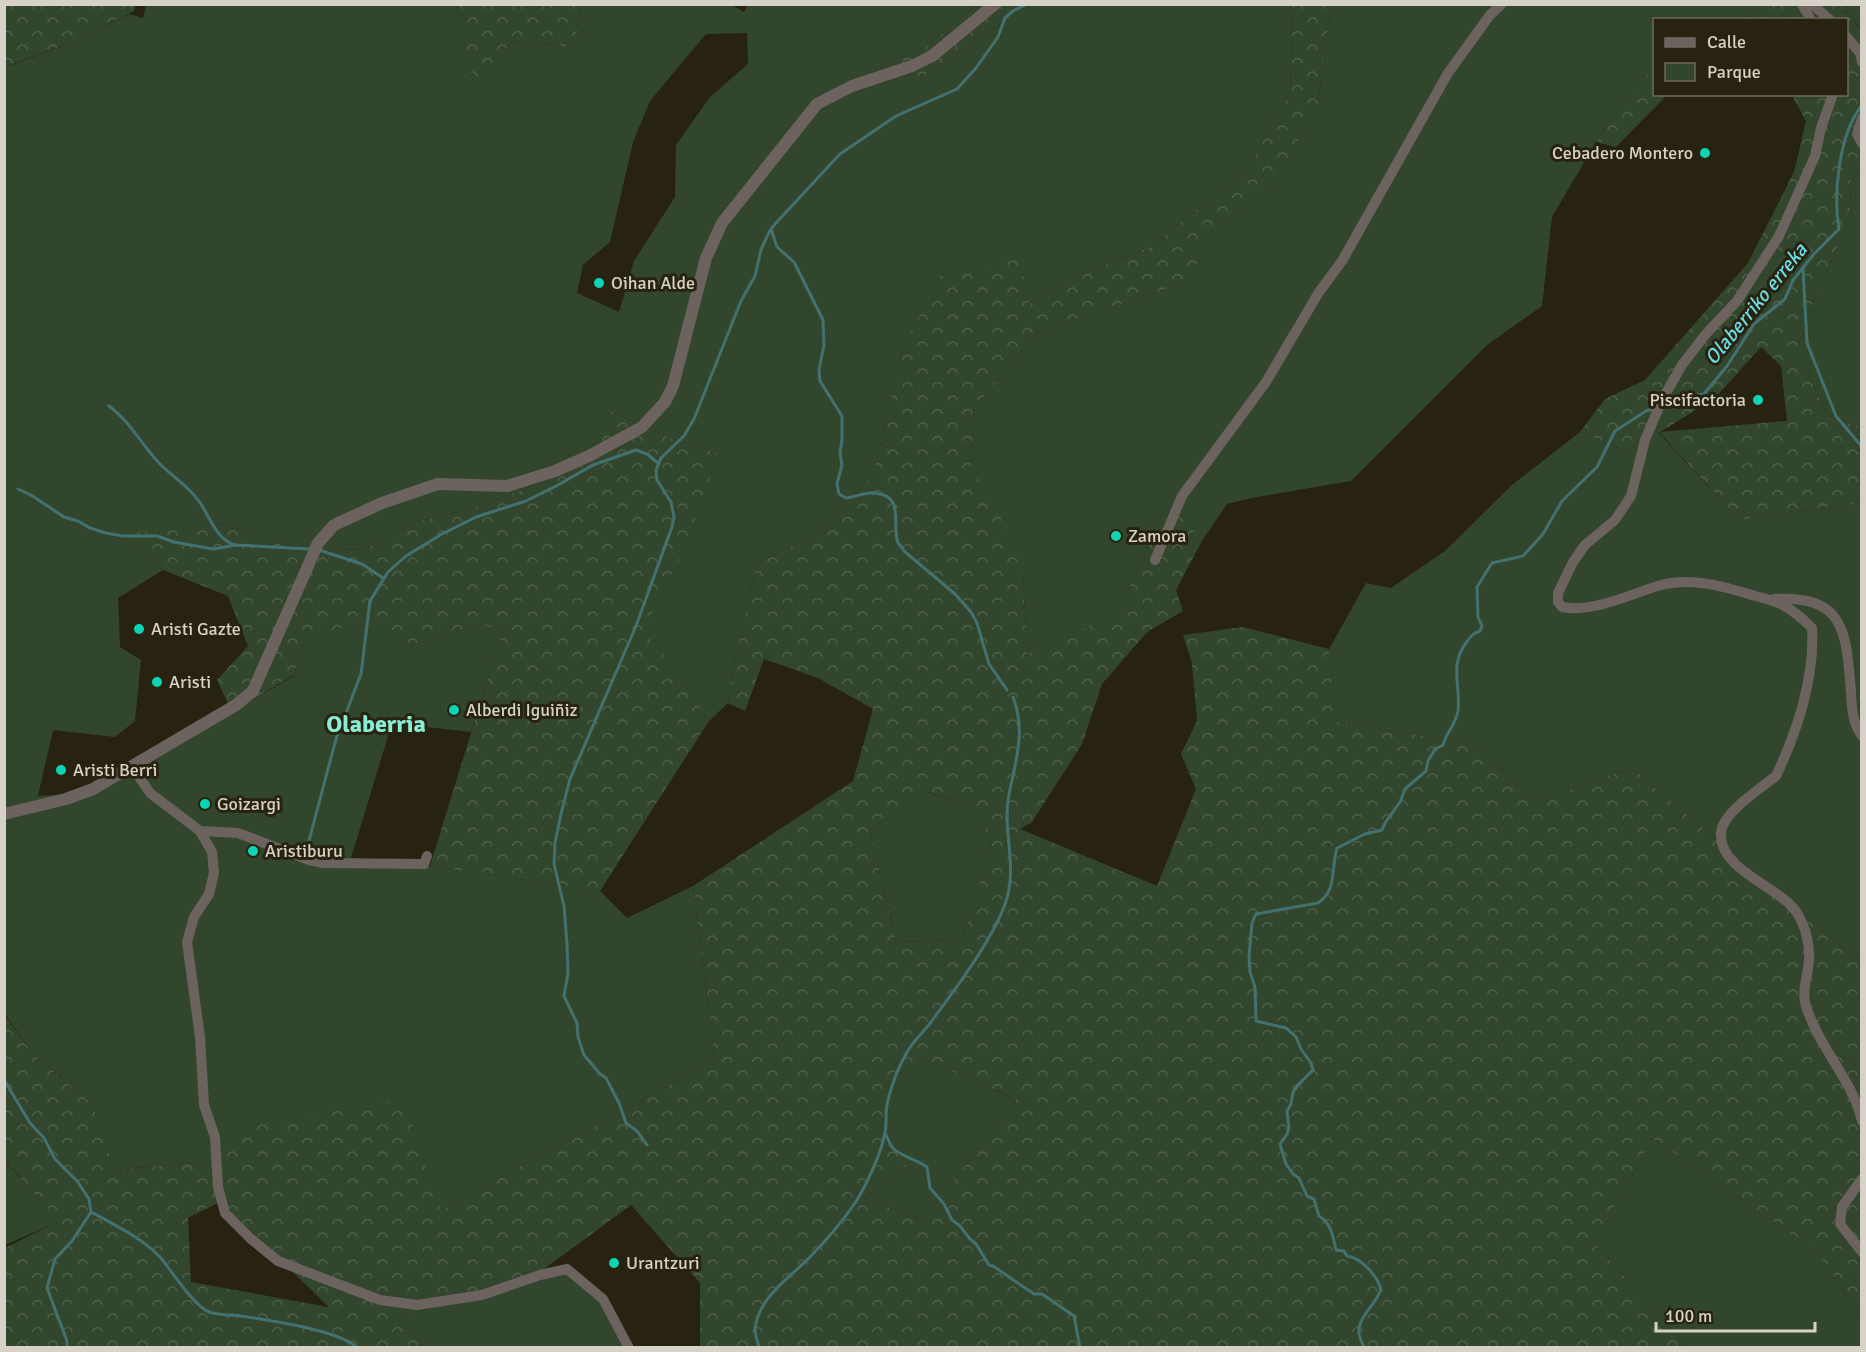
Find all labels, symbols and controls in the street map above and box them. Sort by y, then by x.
legend [1653,18,1848,96]
text: Calle [1707,31,1746,53]
text: Parque [1707,61,1761,83]
place label: Cebadero Montero [1552,142,1693,164]
marker: Cebadero Montero [1698,146,1712,160]
water label: Olaberriko erreka [1699,237,1813,370]
place label: Oihan Alde [611,272,695,294]
marker: Oihan Alde [592,276,606,290]
place label: Piscifactoria [1650,389,1746,411]
marker: Piscifactoria [1751,393,1765,407]
place label: Zamora [1128,525,1186,547]
marker: Zamora [1109,529,1123,543]
place label: Aristi Gazte [151,618,241,640]
marker: Aristi Gazte [132,622,146,636]
place label: Aristi [169,671,211,693]
marker: Aristi [150,675,164,689]
place label: Alberdi Iguiñiz [466,699,578,721]
marker: Alberdi Iguiñiz [447,703,461,717]
district label: Olaberria [326,709,426,739]
place label: Aristi Berri [73,759,157,781]
marker: Aristi Berri [54,763,68,777]
place label: Goizargi [217,793,281,815]
marker: Goizargi [198,797,212,811]
place label: Aristiburu [265,840,343,862]
marker: Aristiburu [246,844,260,858]
place label: Urantzuri [626,1252,700,1274]
marker: Urantzuri [607,1256,621,1270]
scale bar [1656,1295,1815,1333]
text: 100 m [1665,1305,1712,1327]

